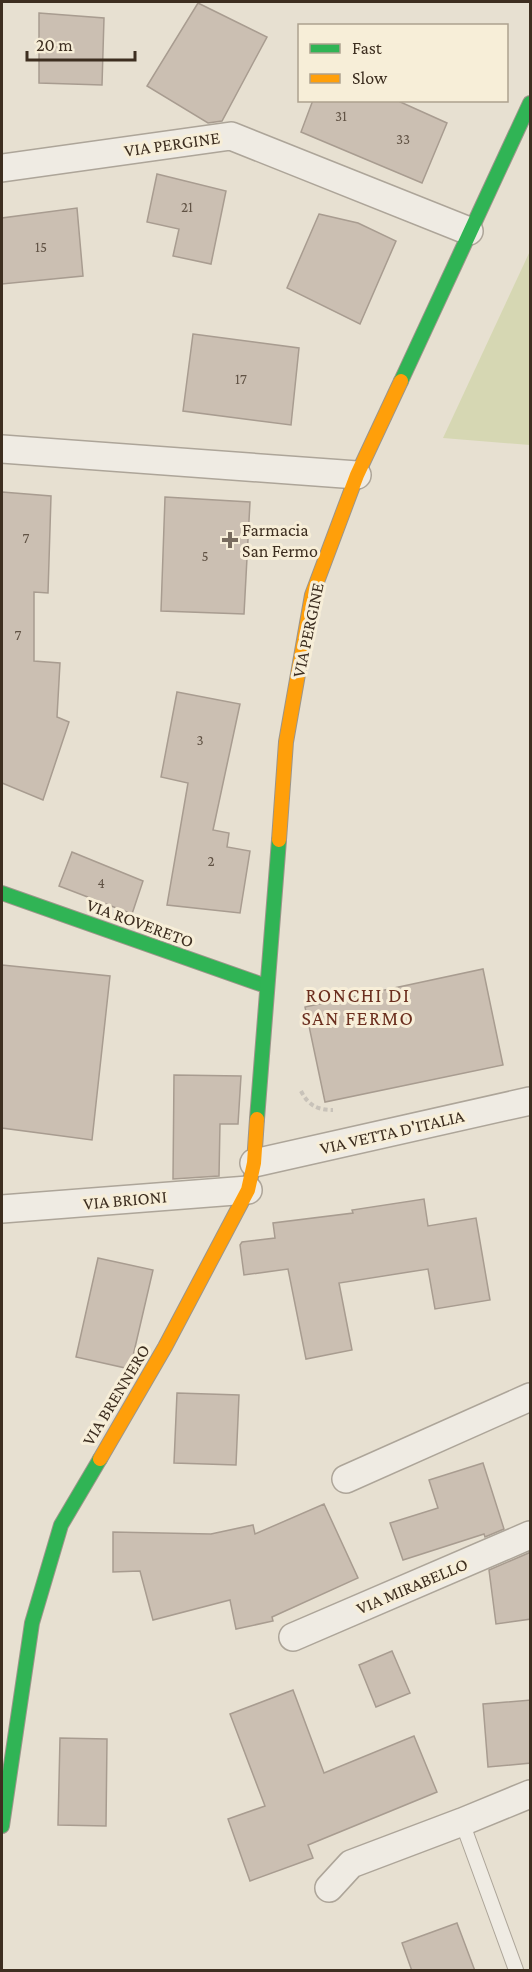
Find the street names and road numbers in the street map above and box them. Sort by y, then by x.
street label: VIA PERGINE [123,127,221,161]
street label: VIA PERGINE [288,581,328,679]
street label: VIA ROVERETO [84,894,196,952]
street label: VIA VETTA D'ITALIA [318,1105,467,1158]
street label: VIA BRIONI [82,1186,168,1214]
street label: VIA BRENNERO [78,1341,154,1449]
street label: VIA MIRABELLO [353,1554,471,1618]

